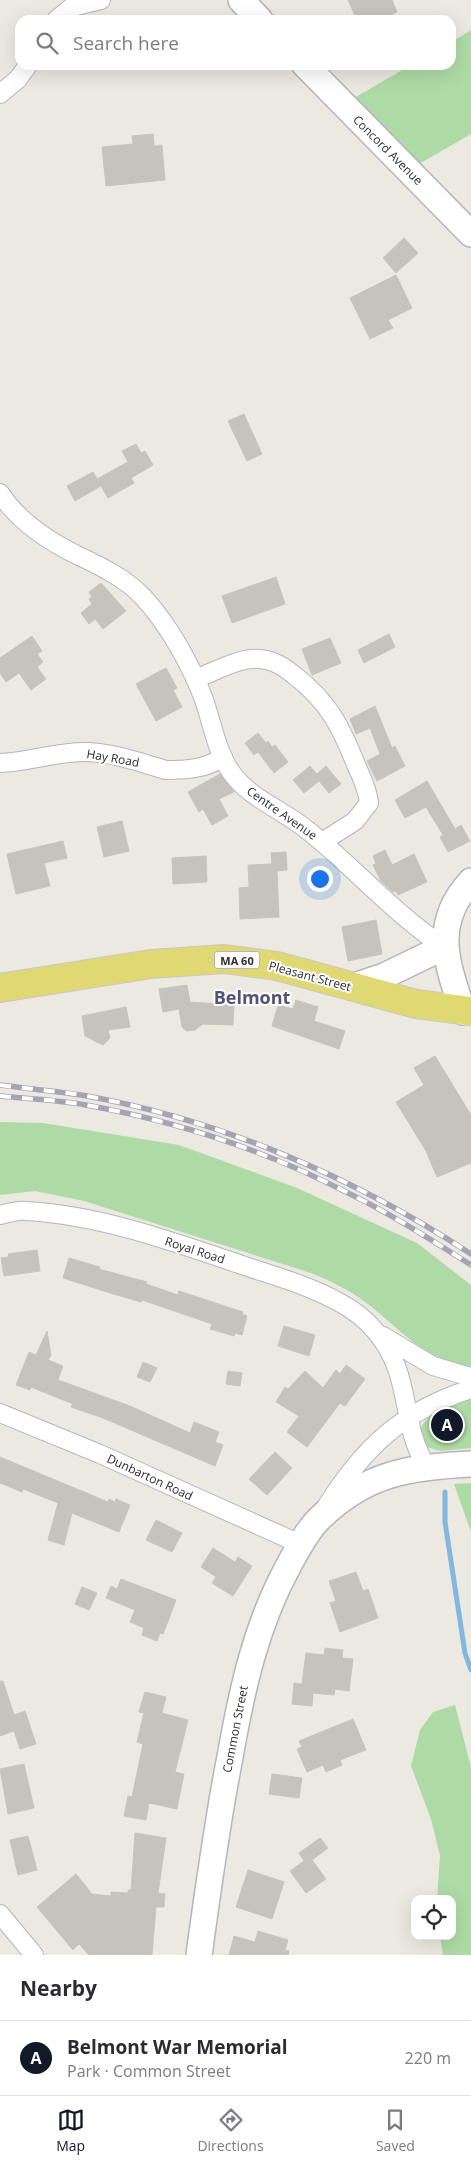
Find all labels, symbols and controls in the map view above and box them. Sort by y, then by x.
search box [15,15,456,70]
icon: search [33,29,61,57]
text: Search here [73,30,179,56]
street label: Concord Avenue [349,111,427,189]
street label: Hay Road [85,745,141,771]
street label: Centre Avenue [243,782,321,844]
your location [307,866,333,892]
road number: MA 60 [214,952,260,968]
street label: Pleasant Street [267,957,353,995]
district label: Belmont [214,985,291,1009]
street label: Royal Road [163,1232,227,1268]
pin: A [431,1406,463,1444]
street label: Dunbarton Road [104,1450,196,1504]
street label: Common Street [218,1684,252,1774]
map controls [411,1895,456,1940]
button: locate [411,1895,456,1940]
text: Nearby [20,1974,97,2002]
text: Belmont War Memorial [67,2034,288,2060]
text: A [30,2047,42,2069]
text: 220 m [405,2047,451,2069]
text: Park · Common Street [67,2060,231,2082]
tab: Map [56,2106,85,2155]
tab: Directions [197,2106,264,2155]
tab: Saved [376,2106,415,2155]

